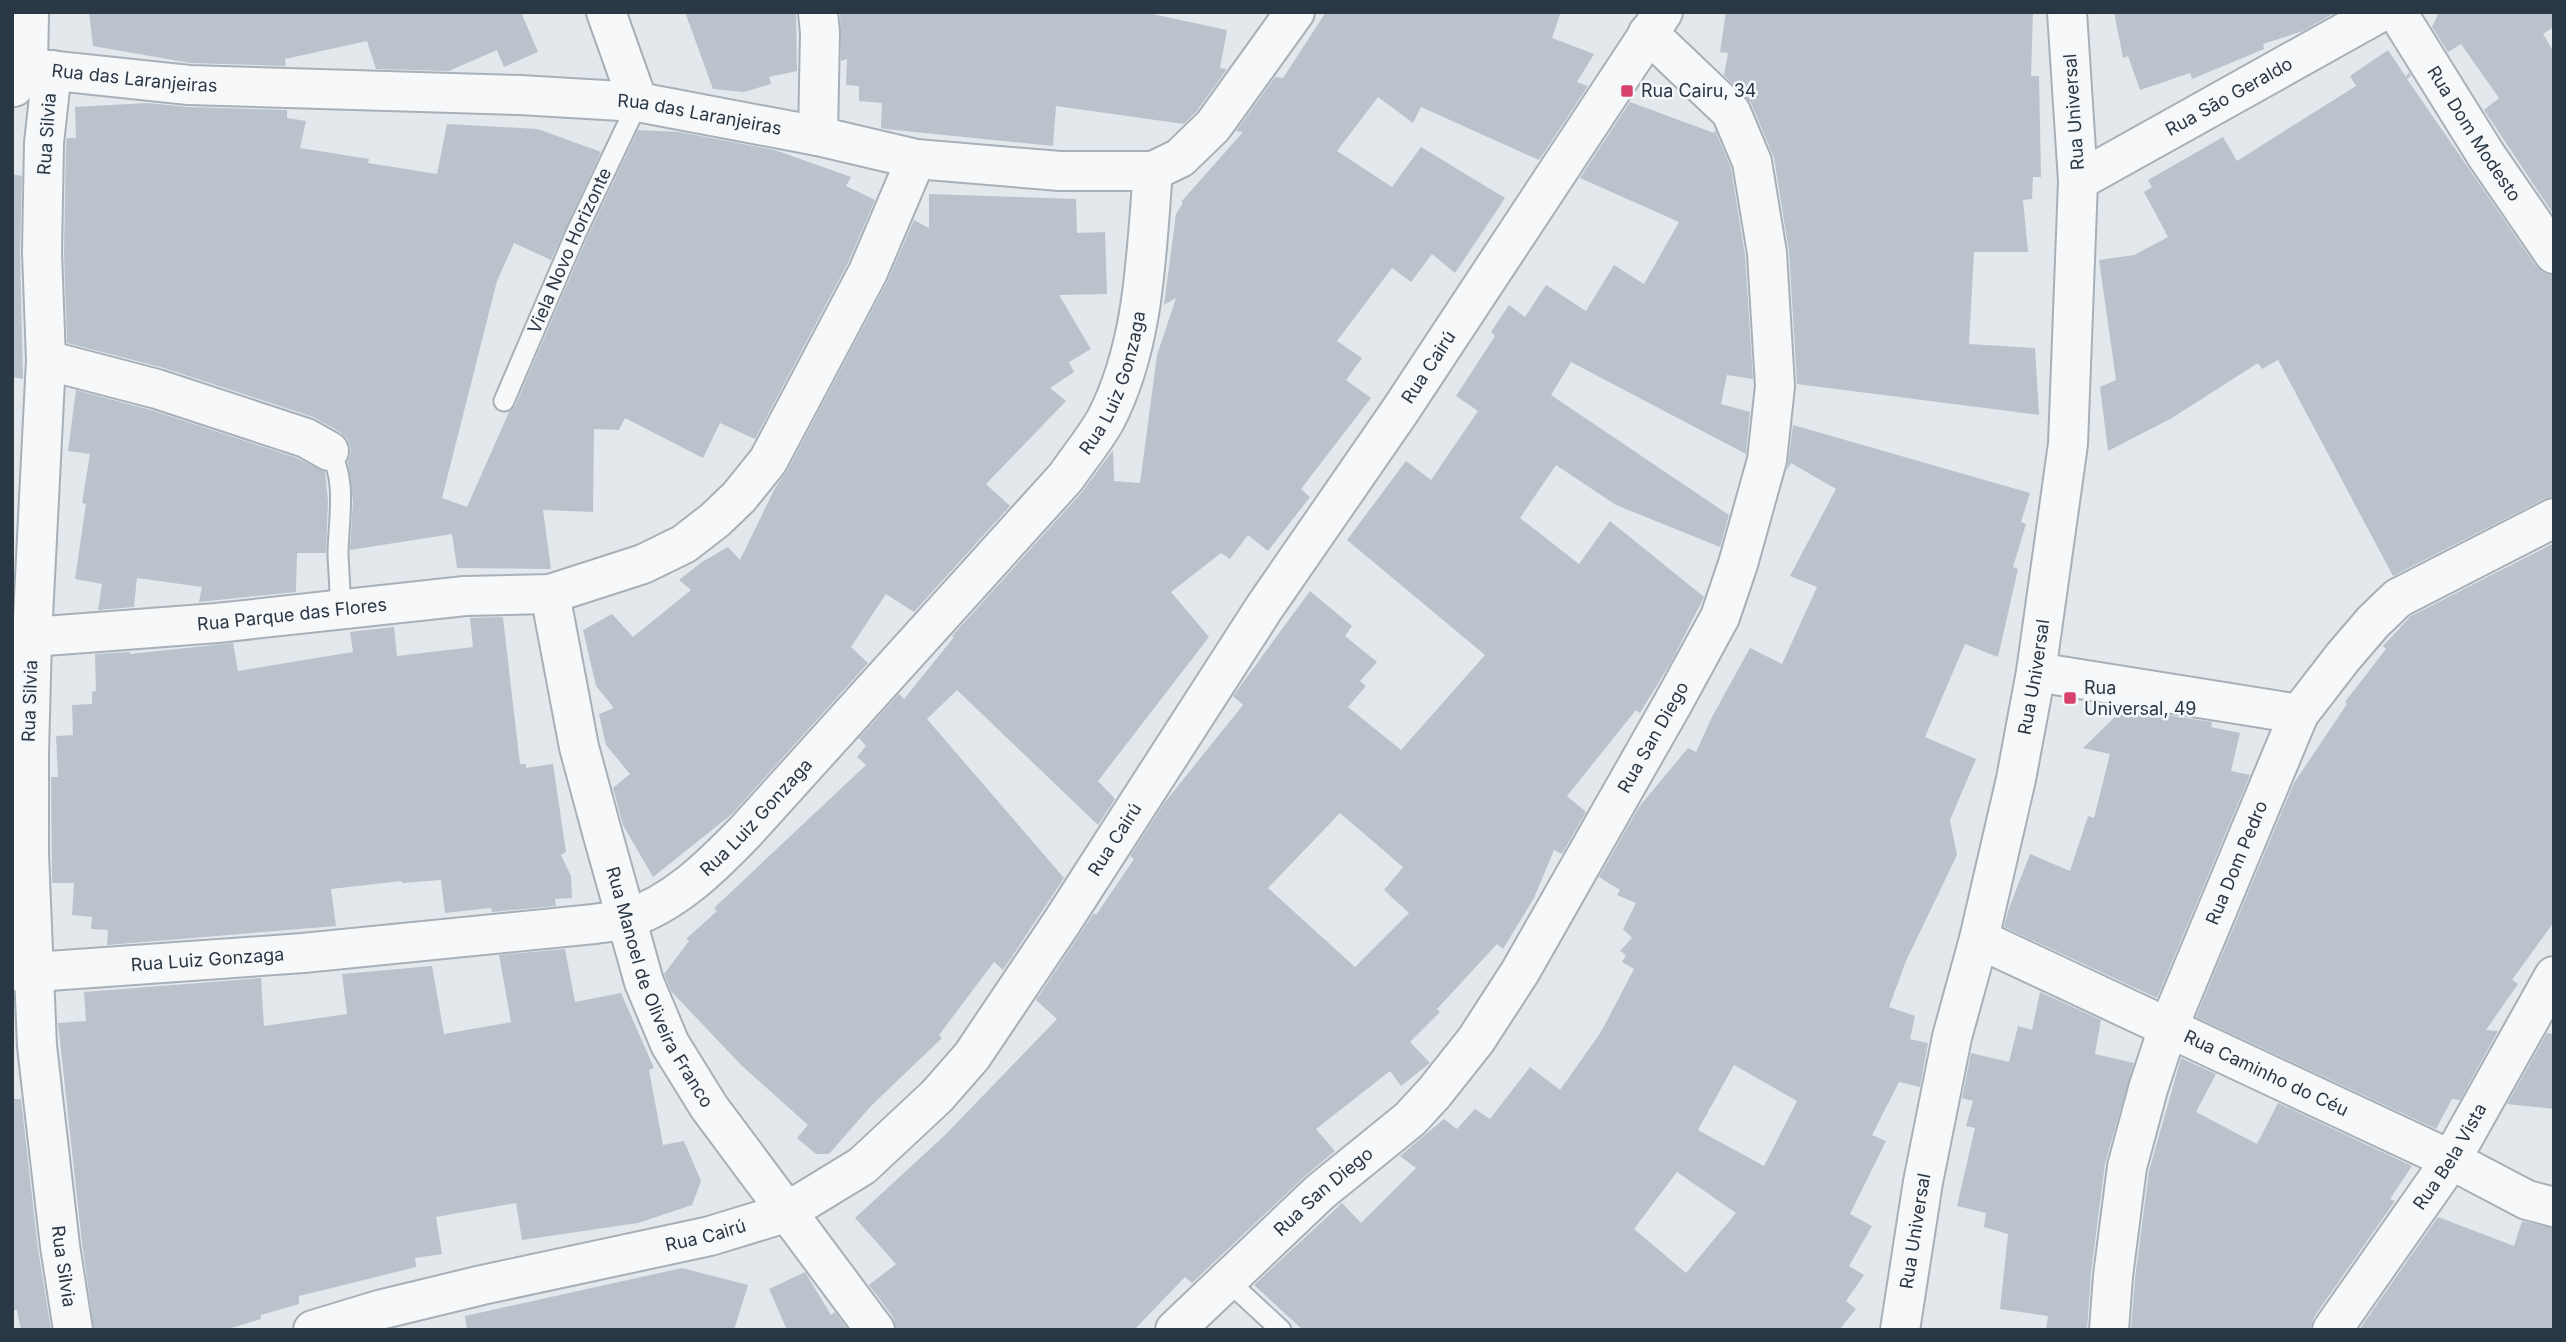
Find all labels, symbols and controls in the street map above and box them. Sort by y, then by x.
street label: Rua Universal [2059,53,2088,171]
street label: Rua São Geraldo [2162,53,2296,140]
street label: Rua das Laranjeiras [51,60,218,96]
street label: Rua Dom Modesto [2423,62,2526,205]
place label: Rua Cairu, 34 [1641,80,1756,101]
marker: Rua Cairu, 34 [1619,83,1635,99]
street label: Rua das Laranjeiras [617,90,784,139]
street label: Rua Silvia [33,92,60,176]
street label: Viela Novo Horizonte [523,164,615,337]
street label: Rua Luiz Gonzaga [1075,309,1149,459]
street label: Rua Cairú [1397,327,1460,407]
street label: Rua Parque das Flores [196,594,388,634]
street label: Rua Universal [2013,618,2053,737]
street label: Rua Silvia [18,659,41,742]
place label: Rua Universal, 49 [2084,677,2196,719]
street label: Rua San Diego [1613,678,1693,796]
marker: Rua Universal, 49 [2062,690,2078,706]
street label: Rua Luiz Gonzaga [696,754,816,880]
street label: Rua Dom Pedro [2201,798,2272,928]
street label: Rua Cairú [1083,799,1146,880]
street label: Rua Manoel de Oliveira Franco [602,864,718,1111]
street label: Rua Luiz Gonzaga [130,943,285,975]
street label: Rua Caminho do Céu [2181,1025,2352,1120]
street label: Rua Bela Vista [2409,1099,2491,1214]
street label: Rua San Diego [1269,1142,1377,1240]
street label: Rua Universal [1896,1171,1935,1290]
street label: Rua Cairú [663,1215,748,1255]
street label: Rua Silvia [48,1224,80,1309]

